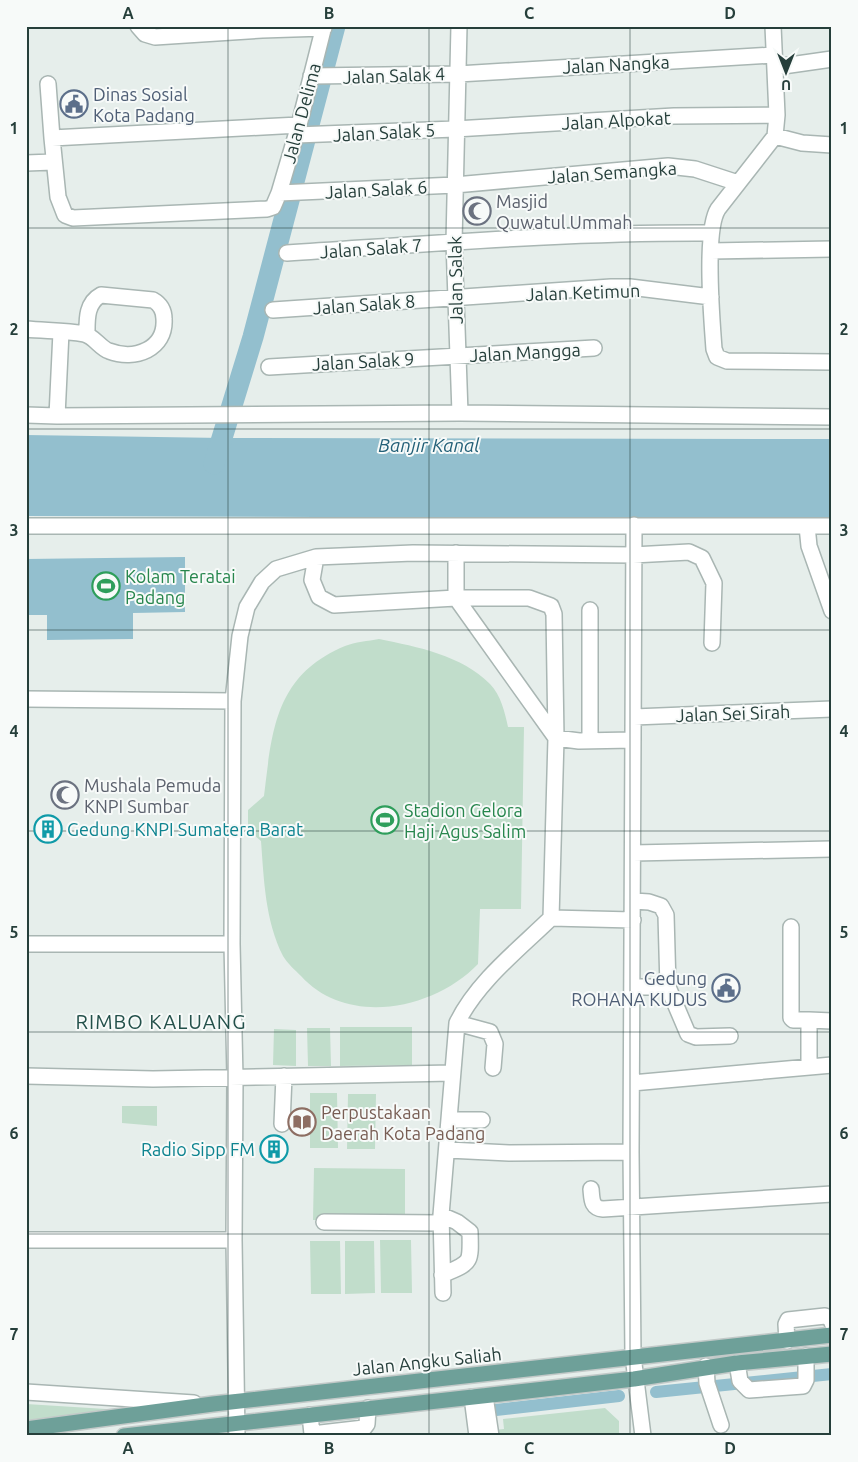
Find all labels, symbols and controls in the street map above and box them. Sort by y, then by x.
text: A [122,4,134,22]
text: B [324,4,334,22]
text: C [524,4,534,22]
text: D [724,4,736,22]
north arrow [760,48,810,98]
street label: Jalan Nangka [562,51,670,77]
street label: Jalan Delima [278,61,324,165]
street label: Jalan Salak 4 [342,63,446,87]
text: U [781,77,791,93]
place label: Dinas Sosial Kota Padang [93,84,195,125]
public building icon: Dinas Sosial Kota Padang [59,89,89,119]
street label: Jalan Alpokat [561,107,671,133]
text: 1 [9,119,19,137]
street label: Jalan Salak 5 [332,119,436,145]
text: 1 [839,119,849,137]
street label: Jalan Semangka [547,158,677,186]
street label: Jalan Salak 6 [324,176,428,202]
place label: Masjid Quwatul Ummah [496,191,633,233]
mosque icon: Masjid Quwatul Ummah [462,196,492,226]
street label: Jalan Salak 7 [319,234,423,262]
street label: Jalan Salak [444,236,466,324]
street label: Jalan Ketimun [525,280,641,304]
street label: Jalan Salak 8 [312,290,416,318]
text: 2 [9,320,19,338]
text: 2 [839,320,849,338]
street label: Jalan Mangga [469,339,581,365]
street label: Jalan Salak 9 [311,348,415,374]
water label: Banjir Kanal [378,434,480,456]
text: 3 [9,521,19,539]
text: 3 [839,521,849,539]
place label: Kolam Teratai Padang [125,566,236,607]
sports icon: Kolam Teratai Padang [91,571,121,601]
street label: Jalan Sei Sirah [675,701,791,725]
text: 4 [9,722,19,740]
text: 4 [839,722,849,740]
place label: Mushala Pemuda KNPI Sumbar [84,775,221,816]
mosque icon: Mushala Pemuda KNPI Sumbar [50,780,80,810]
place label: Stadion Gelora Haji Agus Salim [404,800,526,841]
sports icon: Stadion Gelora Haji Agus Salim [370,805,400,835]
building icon: Gedung KNPI Sumatera Barat [33,814,63,844]
place label: Gedung KNPI Sumatera Barat [67,819,303,839]
text: 5 [9,923,19,941]
text: 5 [839,923,849,941]
place label: Gedung ROHANA KUDUS [571,968,707,1009]
public building icon: Gedung ROHANA KUDUS [711,973,741,1003]
district label: RIMBO KALUANG [76,1010,246,1033]
place label: Perpustakaan Daerah Kota Padang [321,1102,485,1143]
library icon: Perpustakaan Daerah Kota Padang [287,1107,317,1137]
text: 6 [9,1124,19,1142]
text: 6 [839,1124,849,1142]
building icon: Radio Sipp FM [259,1134,289,1164]
place label: Radio Sipp FM [141,1139,255,1159]
text: 7 [9,1325,19,1343]
text: 7 [839,1325,849,1343]
street label: Jalan Angku Saliah [352,1343,502,1379]
text: A [122,1439,134,1457]
text: B [324,1439,334,1457]
text: C [524,1439,534,1457]
text: D [724,1439,736,1457]

